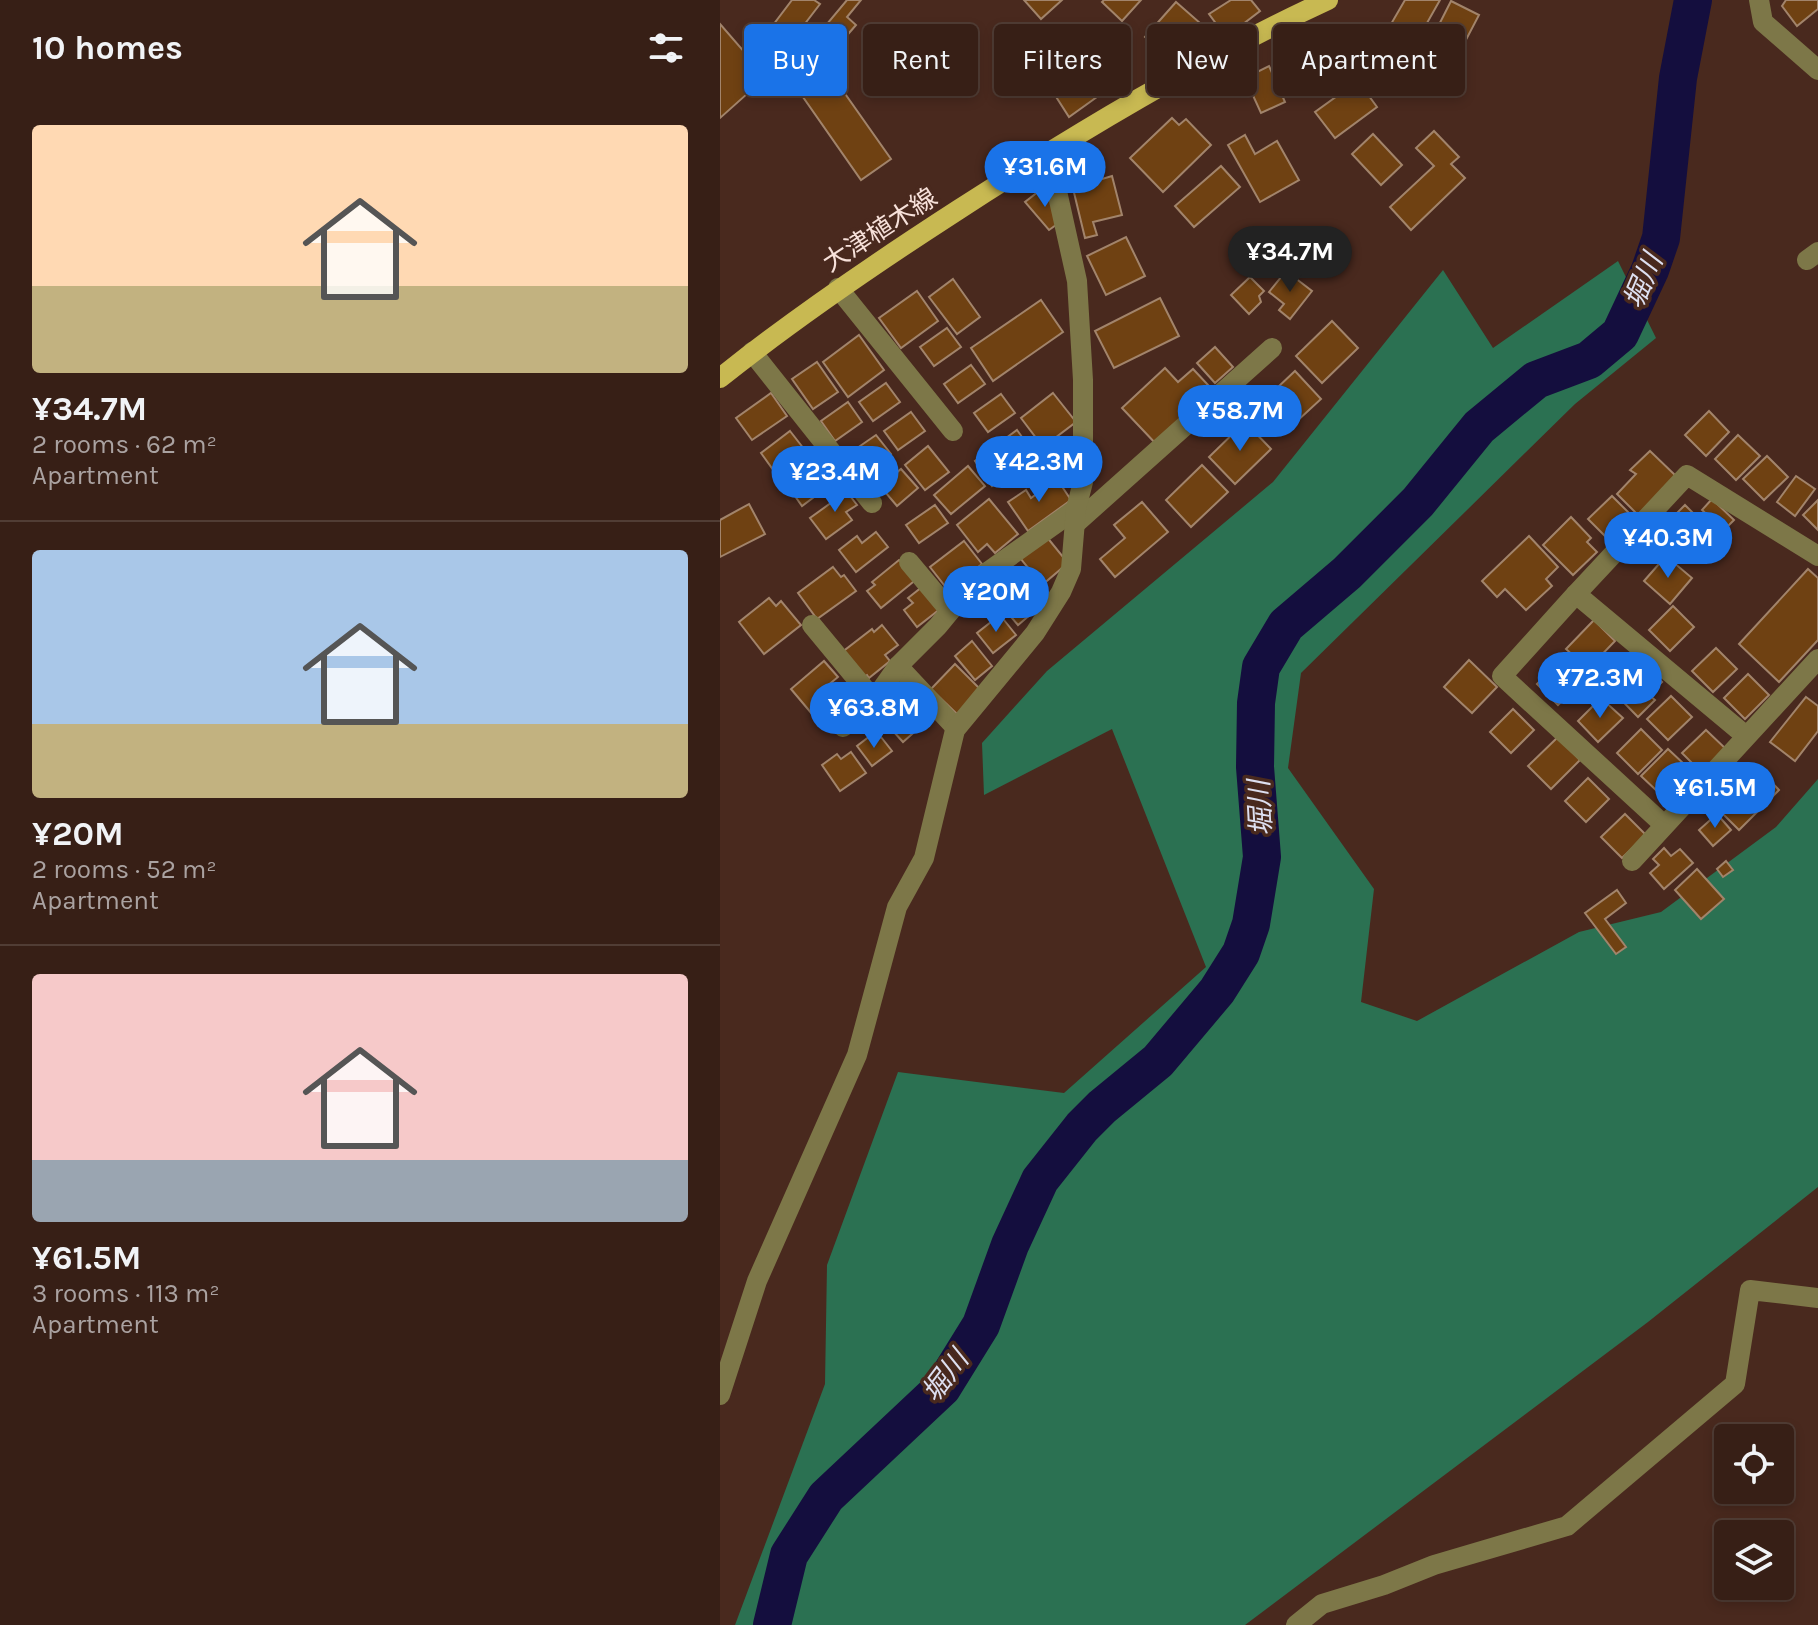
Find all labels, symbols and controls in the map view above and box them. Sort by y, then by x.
chip: Buy [744,24,847,96]
chip: Rent [863,24,978,96]
chip: Filters [994,24,1131,96]
chip: New [1147,24,1257,96]
chip: Apartment [1273,24,1465,96]
icon: filters [644,26,688,70]
text: 10 homes [32,28,183,68]
pin: ¥31.6M [980,141,1110,209]
text: ¥31.6M [1003,151,1087,182]
icon: home [288,177,432,321]
street label: 大津植木線 [817,182,943,278]
pin: ¥34.7M [1225,226,1355,294]
text: ¥34.7M [1246,236,1334,267]
water label: 堀川 [1617,246,1670,313]
pin: ¥58.7M [1175,385,1305,453]
text: ¥34.7M [32,389,147,429]
text: ¥58.7M [1196,395,1284,426]
text: 2 rooms · 62 m² [32,429,217,460]
pin: ¥42.3M [974,436,1104,504]
pin: ¥23.4M [770,446,900,514]
text: ¥42.3M [994,446,1084,477]
text: ¥23.4M [790,456,880,487]
text: Apartment [32,460,159,491]
pin: ¥40.3M [1603,512,1733,580]
text: ¥40.3M [1622,522,1714,553]
pin: ¥20M [949,566,1043,634]
text: ¥20M [961,576,1031,607]
icon: home [288,602,432,746]
pin: ¥72.3M [1535,652,1665,720]
text: ¥72.3M [1556,662,1644,693]
pin: ¥63.8M [809,682,939,750]
text: ¥63.8M [828,692,920,723]
pin: ¥61.5M [1650,762,1780,830]
text: ¥61.5M [1673,772,1757,803]
water label: 堀川 [1242,776,1278,837]
text: ¥20M [32,814,124,854]
text: 2 rooms · 52 m² [32,854,217,885]
text: Apartment [32,885,159,916]
icon: home [288,1026,432,1170]
text: ¥61.5M [32,1238,142,1278]
text: 3 rooms · 113 m² [32,1278,220,1309]
text: Apartment [32,1309,159,1340]
water label: 堀川 [915,1341,977,1408]
map controls [1714,1424,1794,1600]
button: locate [1714,1424,1794,1504]
button: layers [1714,1520,1794,1600]

